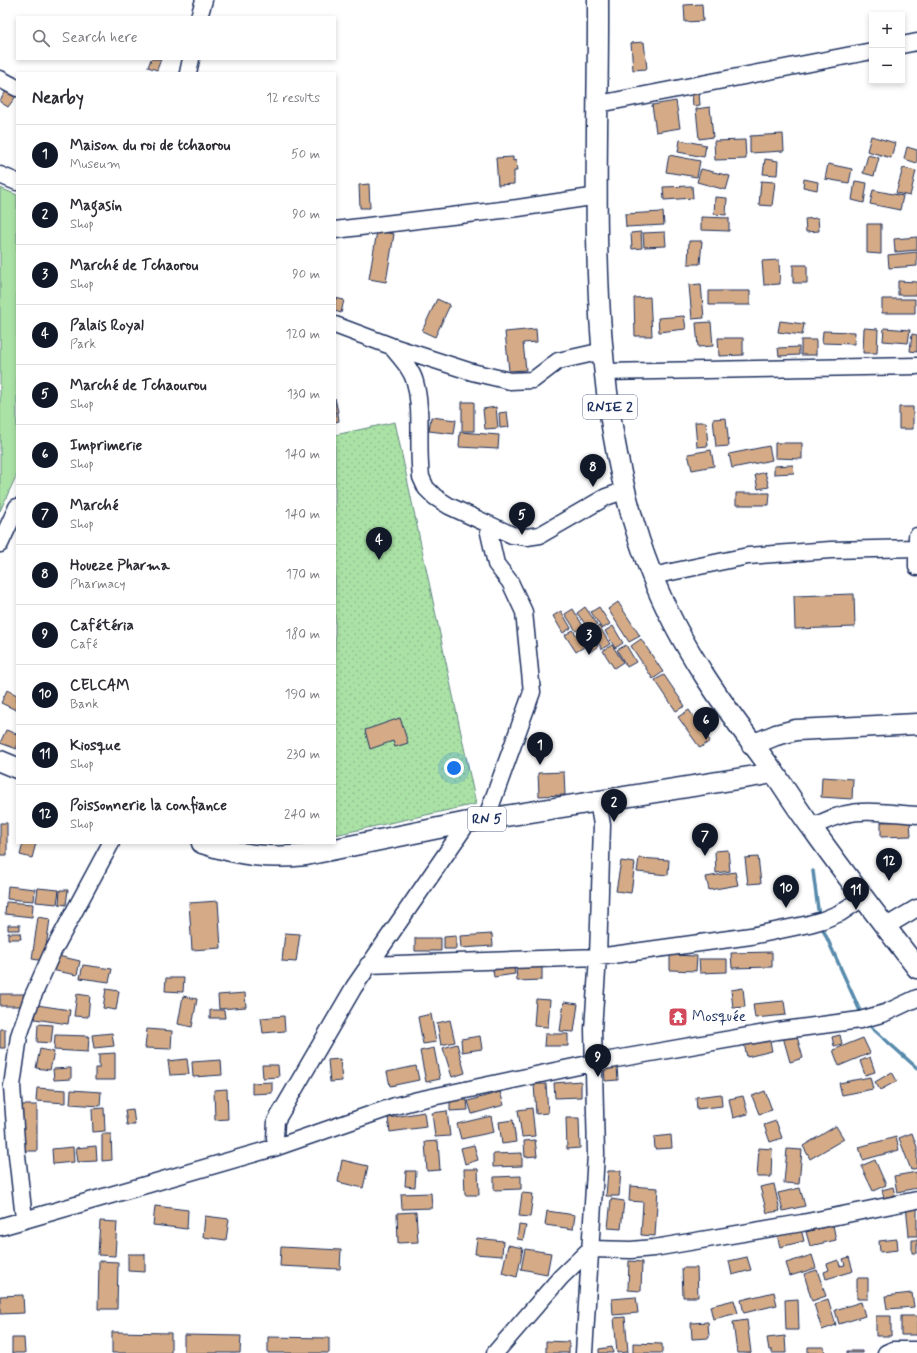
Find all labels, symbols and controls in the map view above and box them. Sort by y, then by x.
map controls [869,12,905,84]
button: + [869,12,905,48]
search box [16,16,336,60]
icon: search [30,27,52,49]
text: Search here [62,28,138,48]
button: − [869,48,905,84]
text: Nearby [32,87,84,109]
text: 12 results [266,90,320,107]
text: Maison du roi de tchaorou [70,136,230,156]
text: 1 [42,146,48,163]
text: 50 m [291,146,320,163]
text: Museum [70,156,121,173]
text: Magasin [70,196,122,216]
text: 2 [42,206,48,223]
text: 90 m [292,206,320,223]
text: Shop [70,216,94,233]
text: Marché de Tchaorou [70,256,198,276]
text: 3 [42,266,48,283]
text: 90 m [292,266,320,283]
text: Shop [70,276,94,293]
text: Palais Royal [70,316,144,336]
text: 4 [41,326,49,343]
text: 120 m [286,326,320,343]
text: Park [70,336,96,353]
text: Marché de Tchaourou [70,376,207,396]
text: 5 [41,386,49,403]
text: 130 m [287,386,320,403]
road number: RNIE 2 [583,395,637,419]
text: Shop [70,396,94,413]
text: Imprimerie [70,436,142,456]
text: 6 [42,446,48,463]
text: 140 m [285,446,320,463]
pin: 8 [580,454,606,487]
text: Shop [70,456,94,473]
text: Marché [70,496,118,516]
pin: 5 [509,502,535,535]
text: 7 [41,506,49,523]
text: 140 m [285,506,320,523]
text: Shop [70,516,94,533]
pin: 4 [366,527,392,560]
text: Houeze Pharma [70,556,170,576]
text: 8 [41,566,49,583]
text: 170 m [286,566,320,583]
text: Pharmacy [70,576,126,593]
text: Cafétéria [70,616,134,636]
pin: 3 [576,622,602,655]
text: 9 [42,626,48,643]
text: 180 m [285,626,320,643]
text: Café [70,636,97,653]
text: CELCAM [70,676,130,696]
text: 10 [38,686,52,703]
text: 190 m [285,686,320,703]
text: Bank [70,696,99,713]
pin: 6 [693,707,719,740]
pin: 1 [527,732,553,765]
text: Kiosque [70,736,121,756]
text: 11 [39,746,51,763]
text: 230 m [286,746,320,763]
text: Shop [70,756,94,773]
your location [444,758,464,778]
pin: 2 [601,789,627,822]
text: Poissonnerie la confiance [70,796,227,816]
text: 12 [39,806,51,823]
text: 240 m [284,806,320,823]
road number: RN 5 [468,807,506,831]
text: Shop [70,816,94,833]
pin: 7 [692,823,718,856]
pin: 12 [876,848,902,881]
pin: 10 [773,875,799,908]
pin: 11 [843,877,869,910]
temple icon: Mosquée [667,1006,689,1028]
place label: Mosquée [692,1007,746,1027]
pin: 9 [585,1044,611,1077]

